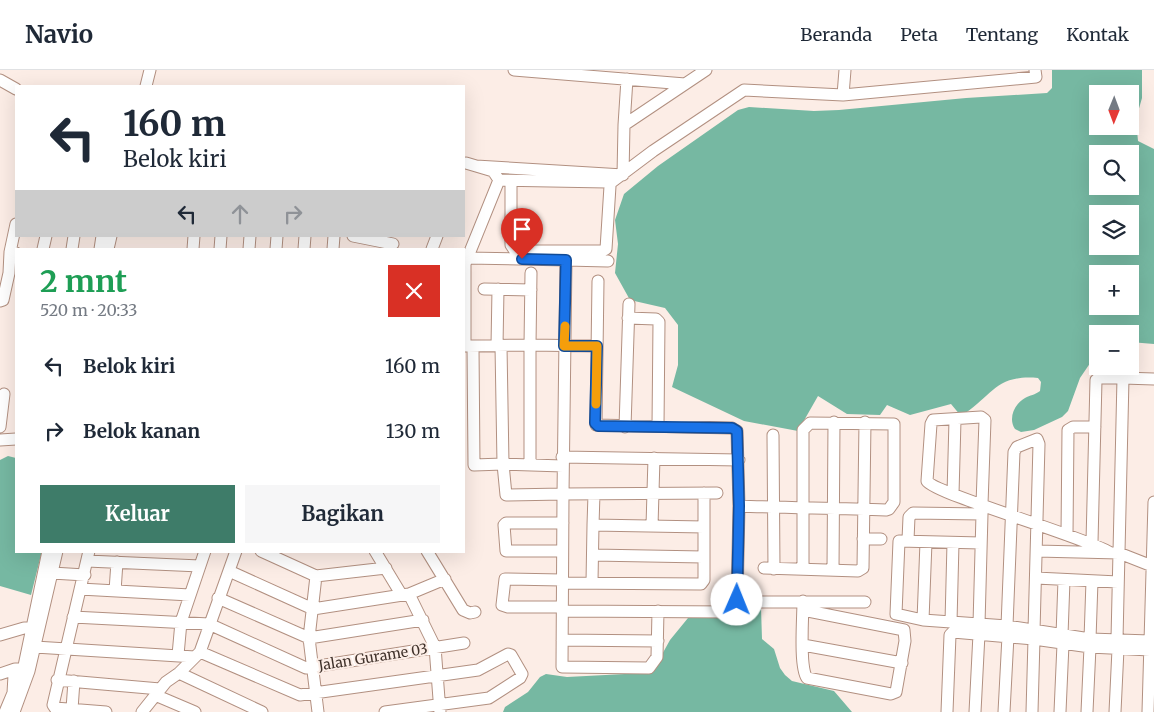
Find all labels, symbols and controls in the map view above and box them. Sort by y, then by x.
text: Navio [25,19,93,50]
text: Beranda [800,23,872,46]
text: Peta [900,23,938,46]
text: Tentang [966,23,1038,46]
text: Kontak [1066,23,1129,46]
north arrow [1089,85,1139,135]
map controls [1089,85,1139,375]
text: 160 m [123,102,226,146]
icon: left [40,105,105,170]
text: Belok kiri [123,145,227,173]
button: search [1089,145,1139,195]
icon: left [173,200,201,228]
icon: ahead [226,200,254,228]
icon: right [279,200,307,228]
button: layers [1089,205,1139,255]
pin [501,208,543,259]
icon: arrive [508,215,536,243]
text: 2 mnt [40,262,127,300]
button: close [388,265,440,317]
button: + [1089,265,1139,315]
text: 520 m · 20:33 [40,300,137,320]
button: − [1089,325,1139,375]
icon: left [40,352,68,380]
text: Belok kiri [83,354,175,378]
text: 160 m [385,354,440,378]
icon: right [40,417,68,445]
text: Belok kanan [83,419,200,443]
text: 130 m [386,419,440,443]
button: Keluar [40,485,235,543]
button: Bagikan [245,485,440,543]
position arrow [710,573,762,625]
street label: Jalan Gurame 03 [316,639,429,675]

